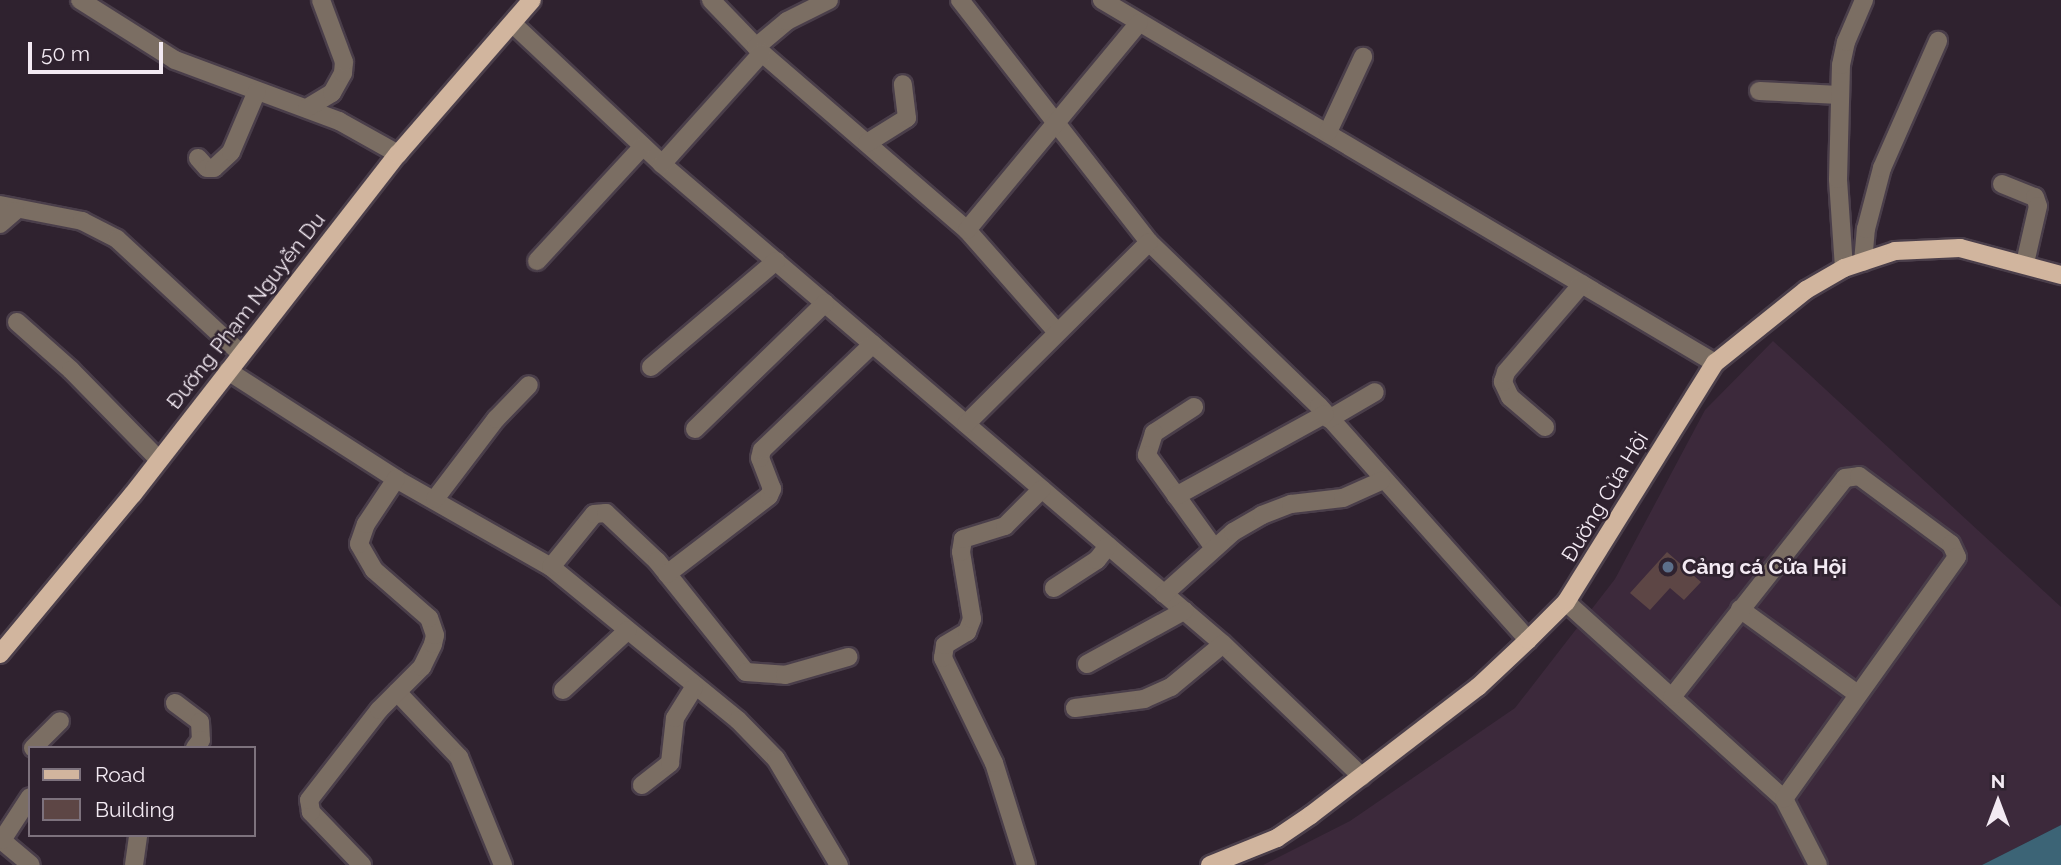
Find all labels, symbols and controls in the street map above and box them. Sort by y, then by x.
scale bar [32,28,166,72]
text: 50 m [41,41,90,66]
street label: Đường Phạm Nguyễn Du [161,208,331,414]
street label: Đường Cửa Hội [1556,428,1654,566]
place label: Cảng cá Cửa Hội [1682,554,1847,580]
marker: Cảng cá Cửa Hội [1660,559,1676,575]
legend [28,746,256,837]
text: Road [95,762,145,787]
north arrow [1963,767,2033,837]
text: N [1991,770,2005,792]
text: Building [95,797,175,822]

